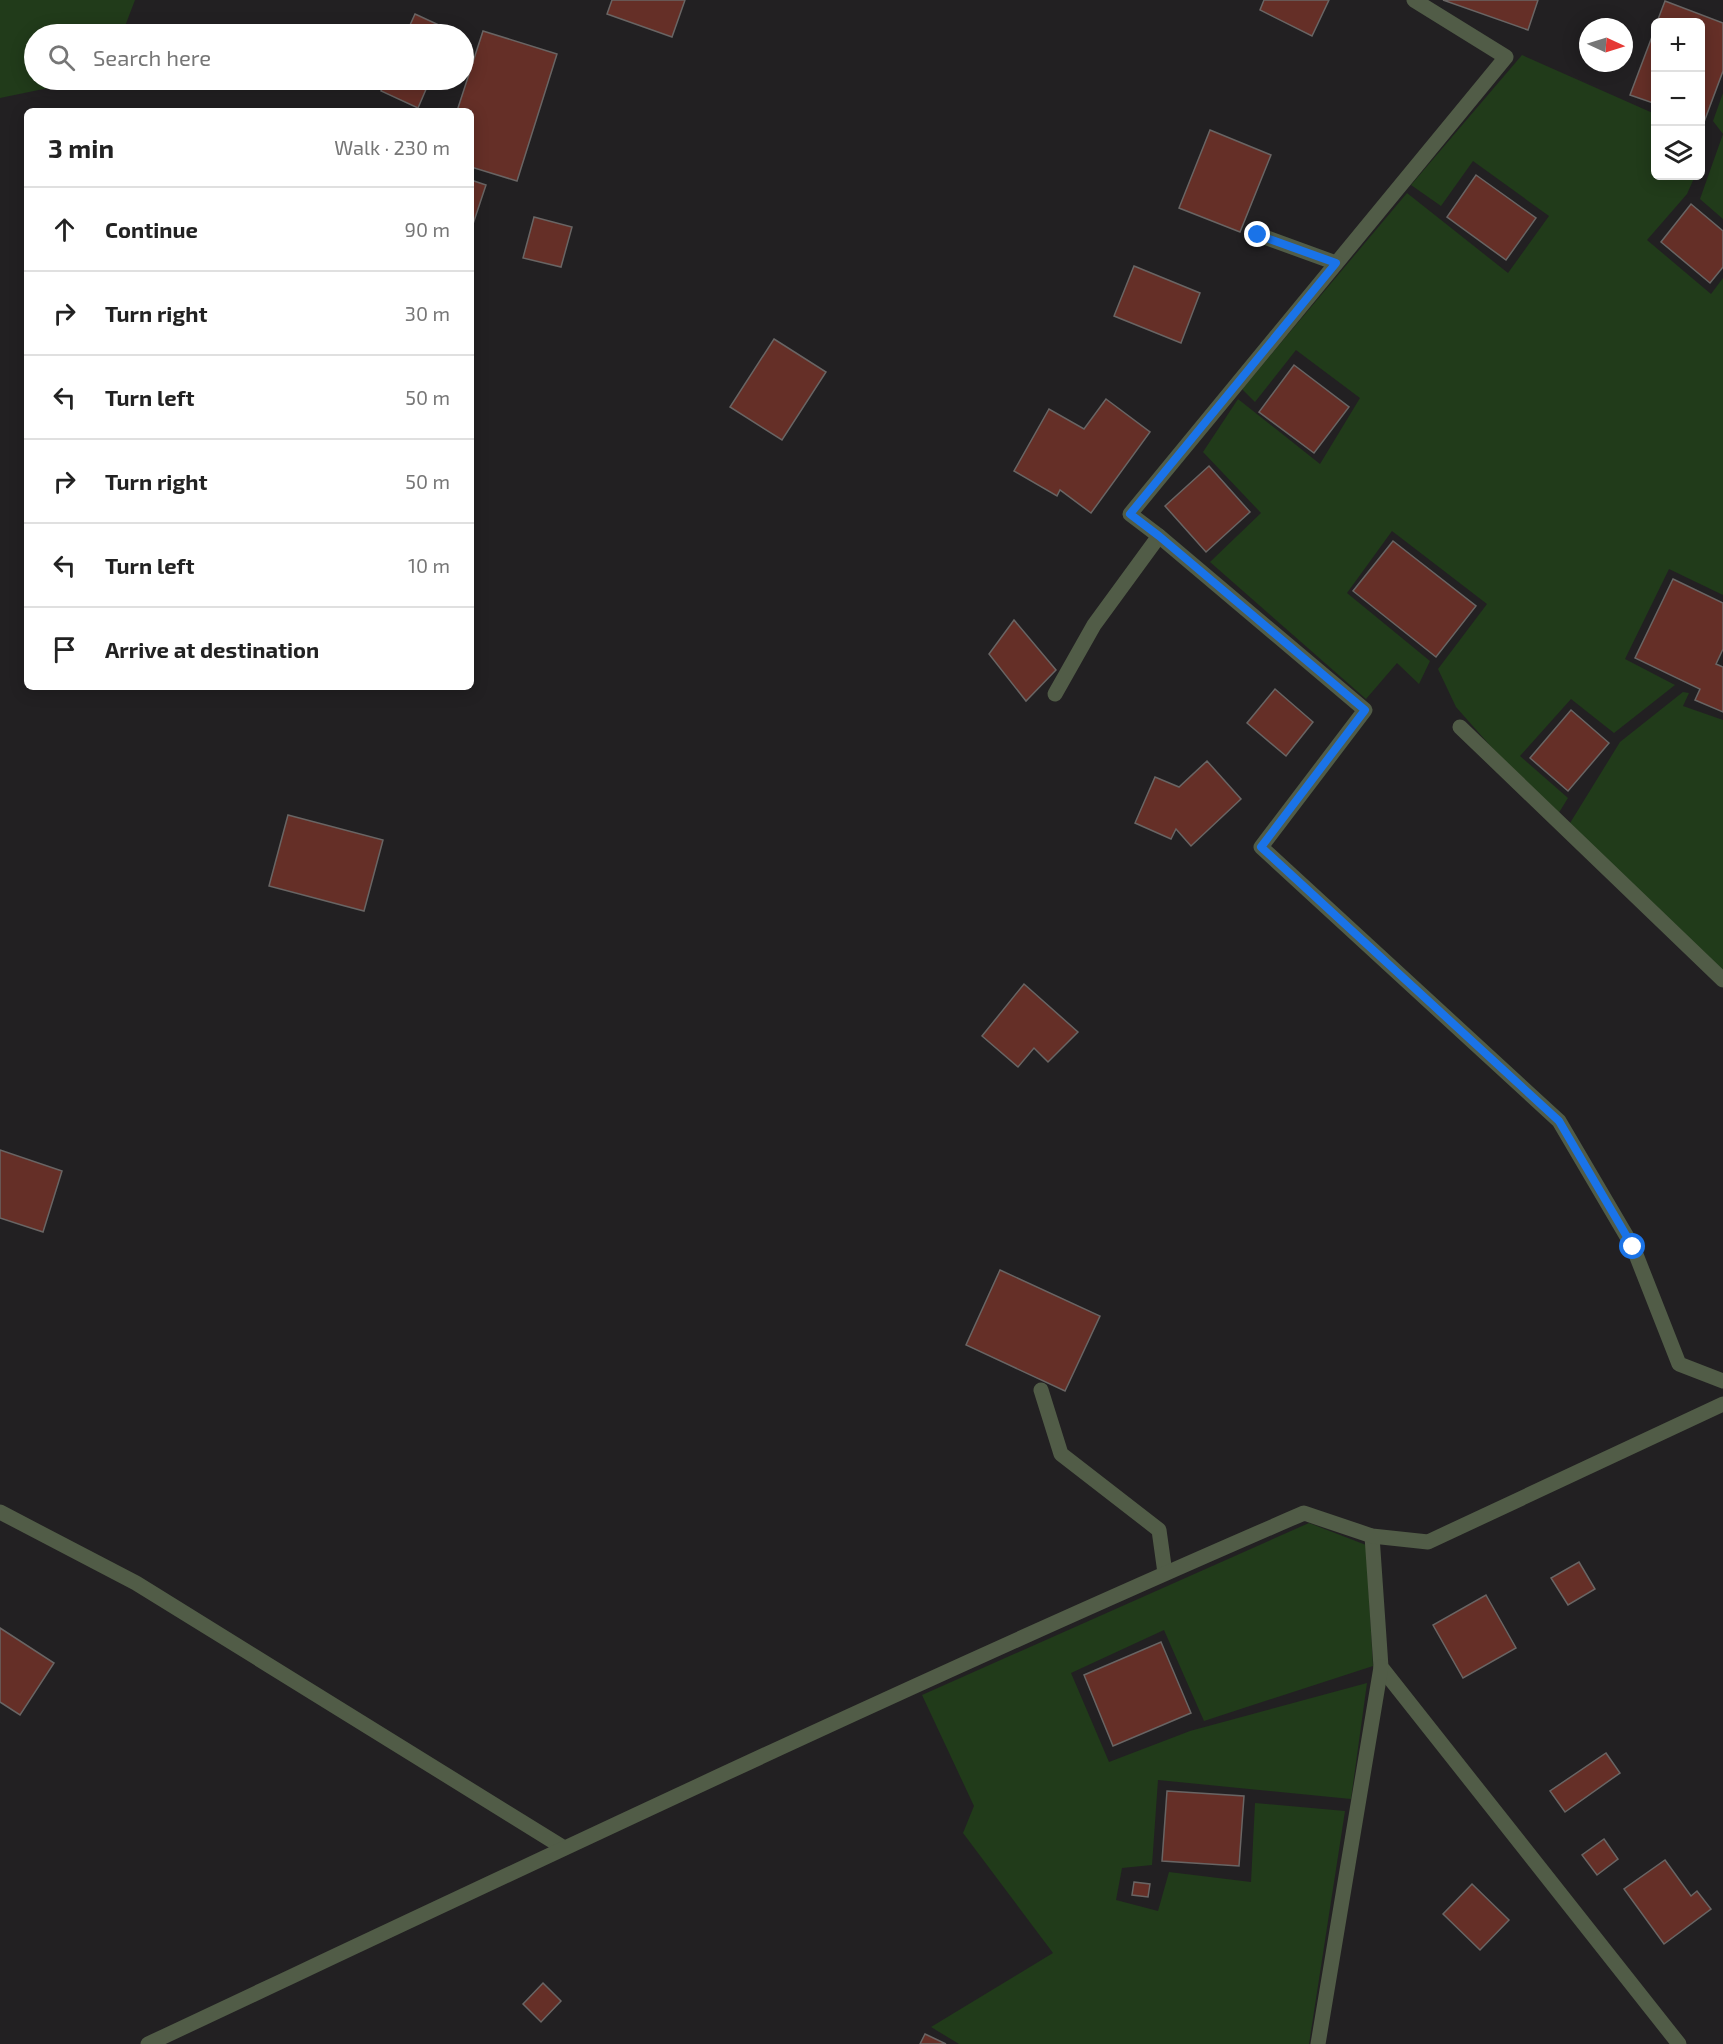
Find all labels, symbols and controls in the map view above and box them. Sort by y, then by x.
north arrow [1579,18,1633,72]
map controls [1651,18,1705,180]
button: + [1651,18,1705,72]
search box [24,24,474,90]
icon: search [45,41,78,74]
text: Search here [93,44,211,70]
button: − [1651,72,1705,126]
button: layers [1651,126,1705,180]
text: 3 min [48,132,114,163]
text: Walk · 230 m [334,135,450,159]
icon: ahead [48,213,81,246]
text: Continue [105,216,198,242]
text: 90 m [405,217,450,241]
route end [1244,221,1270,247]
icon: right [48,297,81,330]
text: Turn right [105,300,207,326]
text: 30 m [405,301,450,325]
icon: left [48,381,81,414]
text: Turn left [105,384,194,410]
text: 50 m [405,385,450,409]
icon: right [48,465,81,498]
text: Turn right [105,468,207,494]
text: 50 m [405,469,450,493]
icon: left [48,549,81,582]
text: Turn left [105,552,194,578]
text: 10 m [408,553,450,577]
icon: arrive [48,633,81,666]
text: Arrive at destination [105,636,319,662]
route start [1619,1233,1645,1259]

